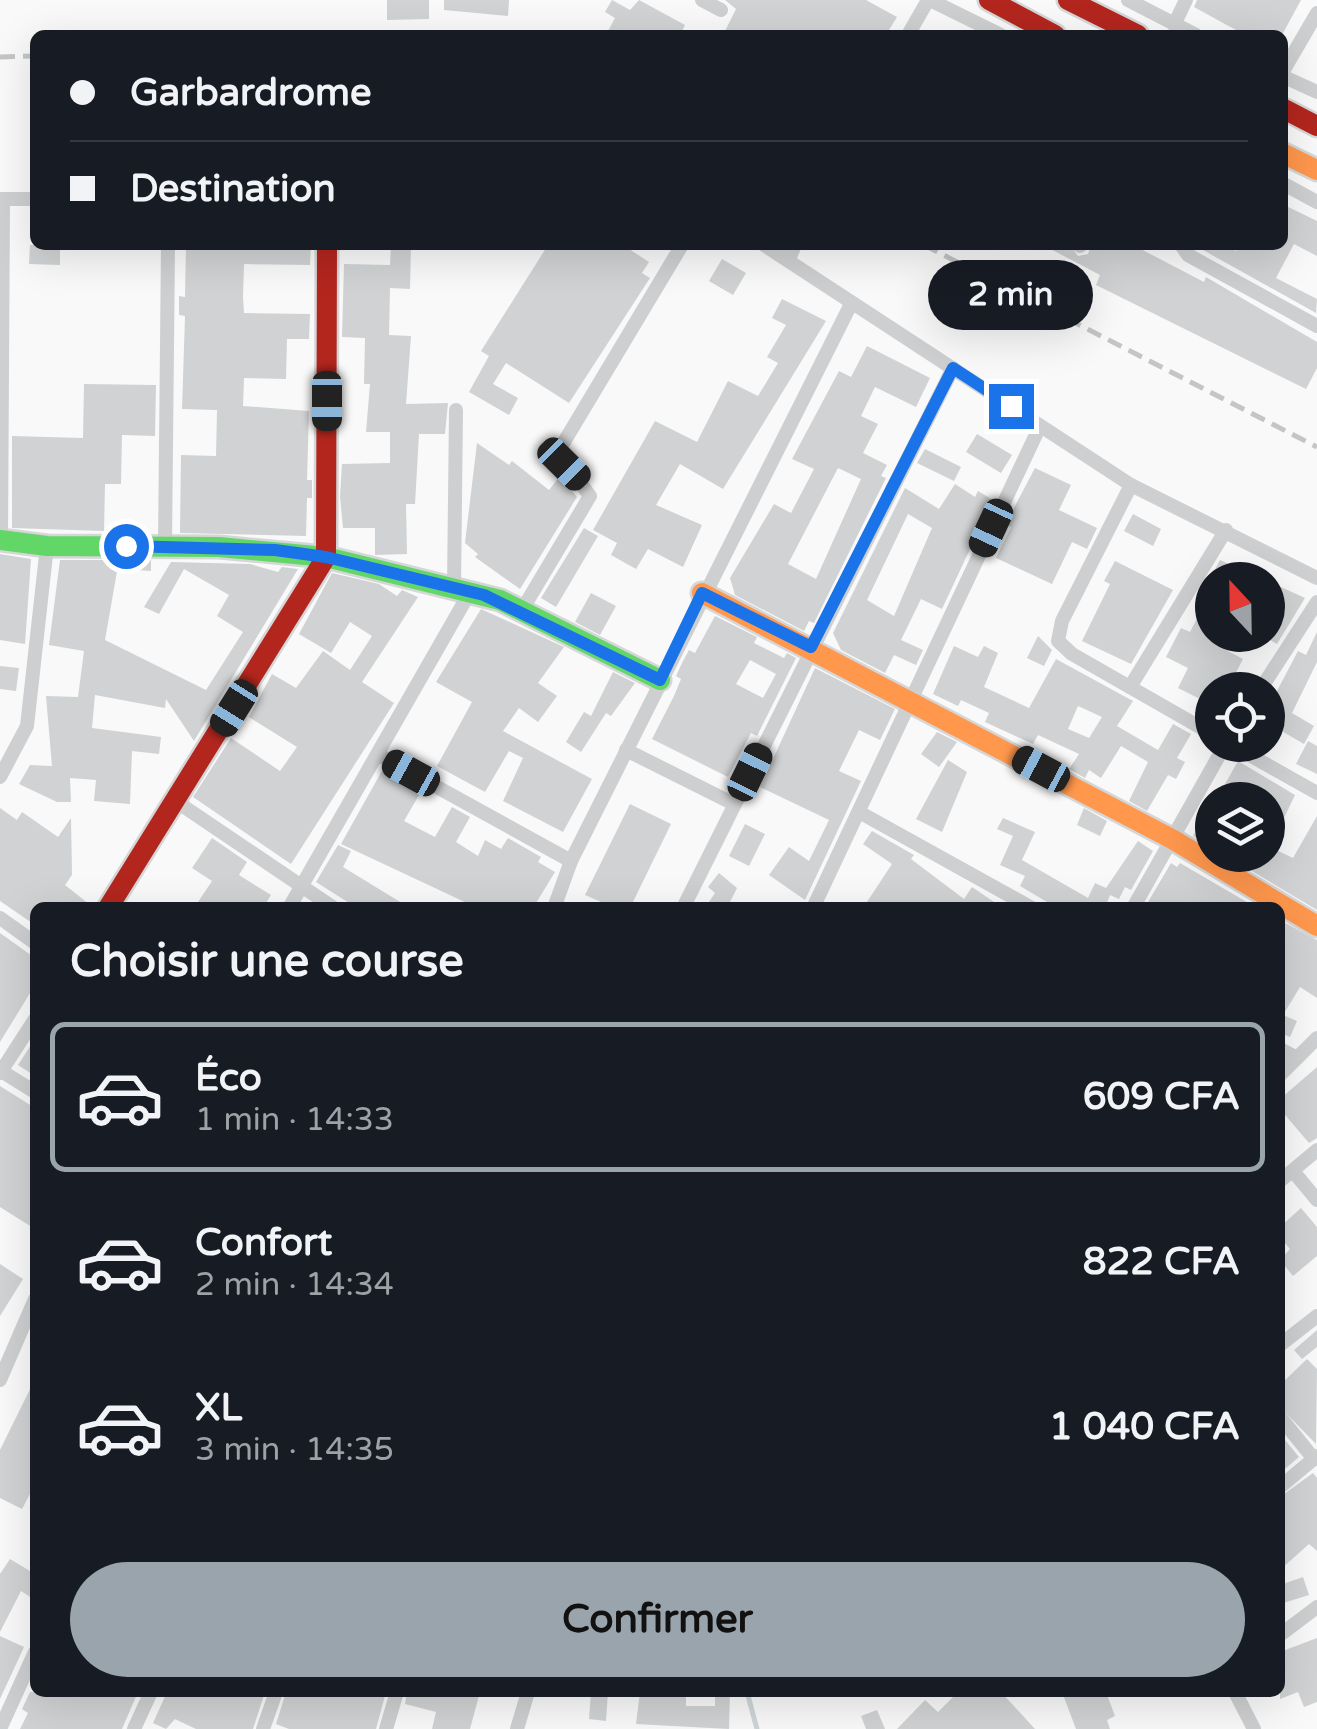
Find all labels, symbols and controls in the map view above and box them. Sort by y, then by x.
text: Garbardrome [130,70,371,116]
text: Destination [130,166,336,212]
callout: 2 min [928,261,1094,331]
text: 2 min [968,276,1053,314]
car [312,371,342,431]
route end [989,384,1034,429]
car [532,432,596,496]
car [965,494,1017,562]
route start [104,524,149,569]
north arrow [1195,562,1285,652]
map controls [1195,562,1285,872]
button: locate [1195,672,1285,762]
car [205,675,263,741]
car [723,738,777,806]
car [1007,742,1075,796]
car [377,745,445,801]
button: layers [1195,782,1285,872]
text: Choisir une course [70,935,464,989]
icon: car [75,1052,165,1142]
text: Éco [195,1055,262,1101]
text: 609 CFA [1083,1074,1240,1120]
text: 1 min · 14:33 [195,1101,394,1139]
icon: car [75,1217,165,1307]
text: Confort [195,1220,332,1266]
text: 822 CFA [1083,1239,1240,1285]
text: 2 min · 14:34 [195,1266,394,1304]
icon: car [75,1382,165,1472]
text: XL [195,1385,242,1431]
text: 1 040 CFA [1049,1404,1240,1450]
text: 3 min · 14:35 [195,1431,394,1469]
button: Confirmer [70,1562,1245,1677]

